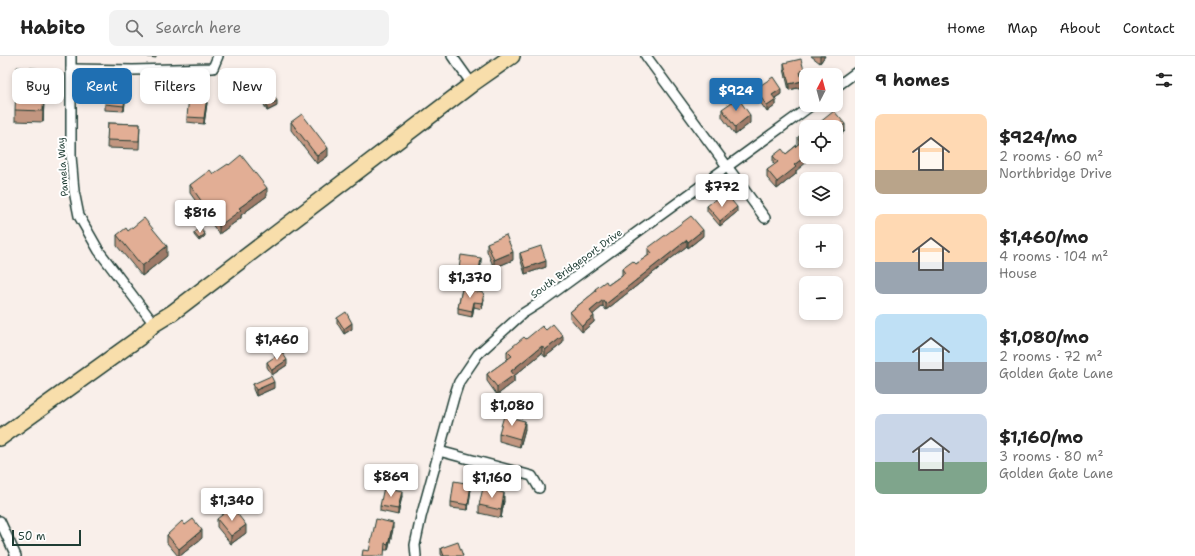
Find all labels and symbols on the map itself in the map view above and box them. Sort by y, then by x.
north arrow [799,68,843,112]
pin: $924 [712,78,760,112]
street label: Pamela Way [54,137,71,197]
pin: $772 [698,174,746,208]
pin: $816 [176,200,224,234]
street label: South Bridgeport Drive [528,226,625,301]
pin: $1,370 [437,265,503,299]
pin: $1,460 [244,327,310,361]
pin: $1,080 [479,393,545,427]
pin: $869 [367,464,415,498]
pin: $1,160 [459,465,525,499]
pin: $1,340 [199,488,265,522]
scale bar [12,528,81,547]

